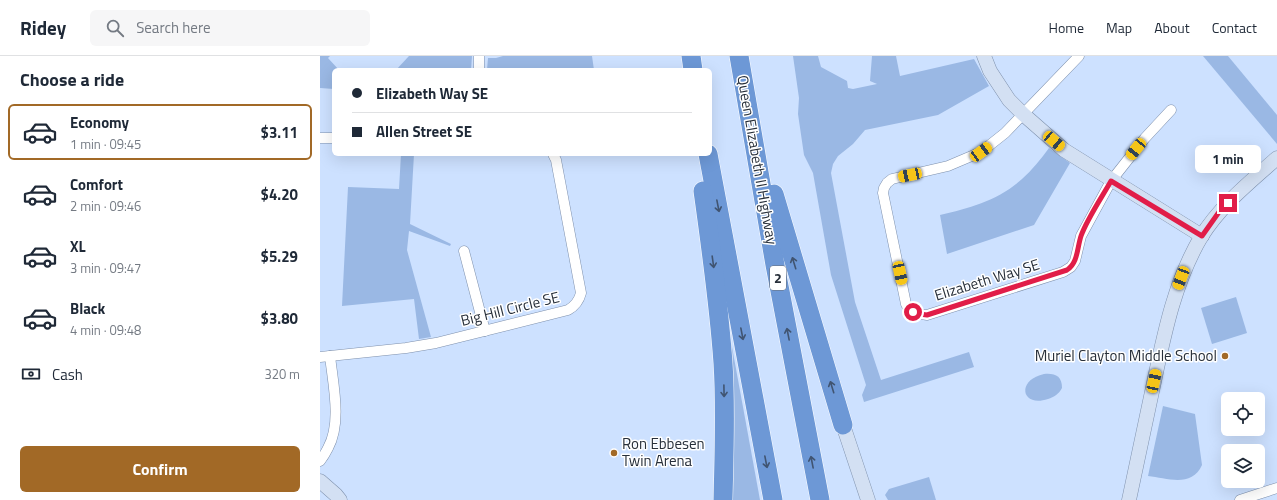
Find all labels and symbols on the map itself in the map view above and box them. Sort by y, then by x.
street label: Queen Elizabeth II Highway [731,73,784,246]
car [1041,129,1067,153]
car [1124,136,1148,162]
car [968,140,994,164]
callout: 1 min [1195,145,1261,173]
car [897,167,923,183]
route end [1219,194,1237,212]
one-way arrow [714,199,722,212]
street label: Elizabeth Way SE [931,253,1042,306]
one-way arrow [709,255,717,268]
one-way arrow [790,257,797,270]
car [892,260,908,286]
car [1171,265,1191,291]
road number: 2 [770,266,786,290]
street label: Big Hill Circle SE [458,285,562,332]
route start [904,303,922,321]
one-way arrow [739,327,747,340]
one-way arrow [784,328,792,341]
place label: Muriel Clayton Middle School [1035,344,1217,367]
marker: Muriel Clayton Middle School [1220,351,1230,361]
car [1146,368,1162,394]
one-way arrow [828,381,835,394]
one-way arrow [720,384,728,397]
place label: Ron Ebbesen Twin Arena [622,432,705,472]
marker: Ron Ebbesen Twin Arena [609,448,619,458]
one-way arrow [763,455,771,468]
one-way arrow [808,456,816,469]

